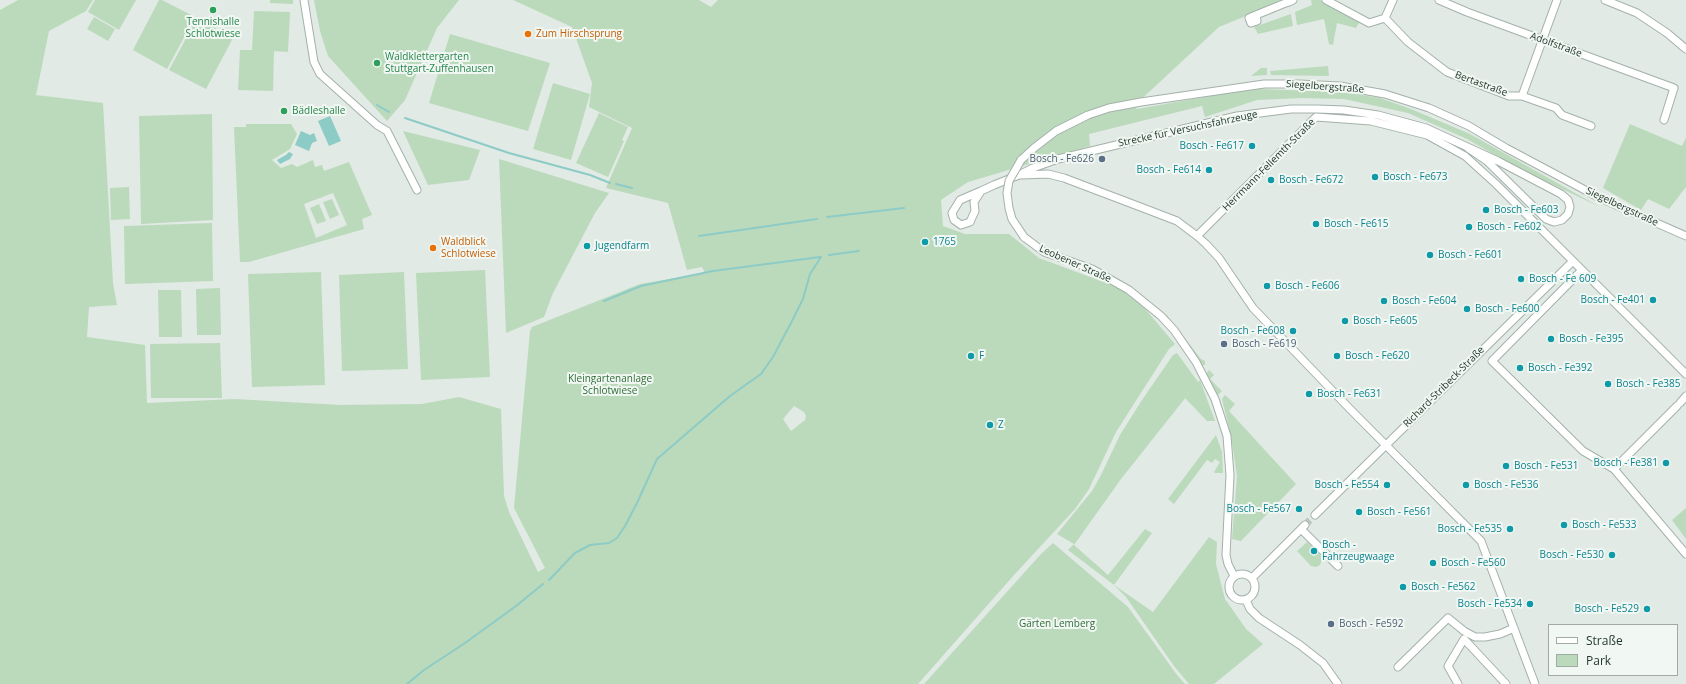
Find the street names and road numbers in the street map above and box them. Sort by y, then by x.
street label: Adolfstraße [1529,30,1583,60]
street label: Bertastraße [1453,69,1509,99]
street label: Siegelbergstraße [1286,78,1364,96]
street label: Strecke für Versuchsfahrzeuge [1117,108,1259,150]
street label: Herrmann-Fellemth-Straße [1220,116,1318,214]
street label: Siegelbergstraße [1584,185,1660,229]
street label: Leobener Straße [1037,243,1113,285]
street label: Richard-Stribeck-Straße [1401,344,1487,430]

